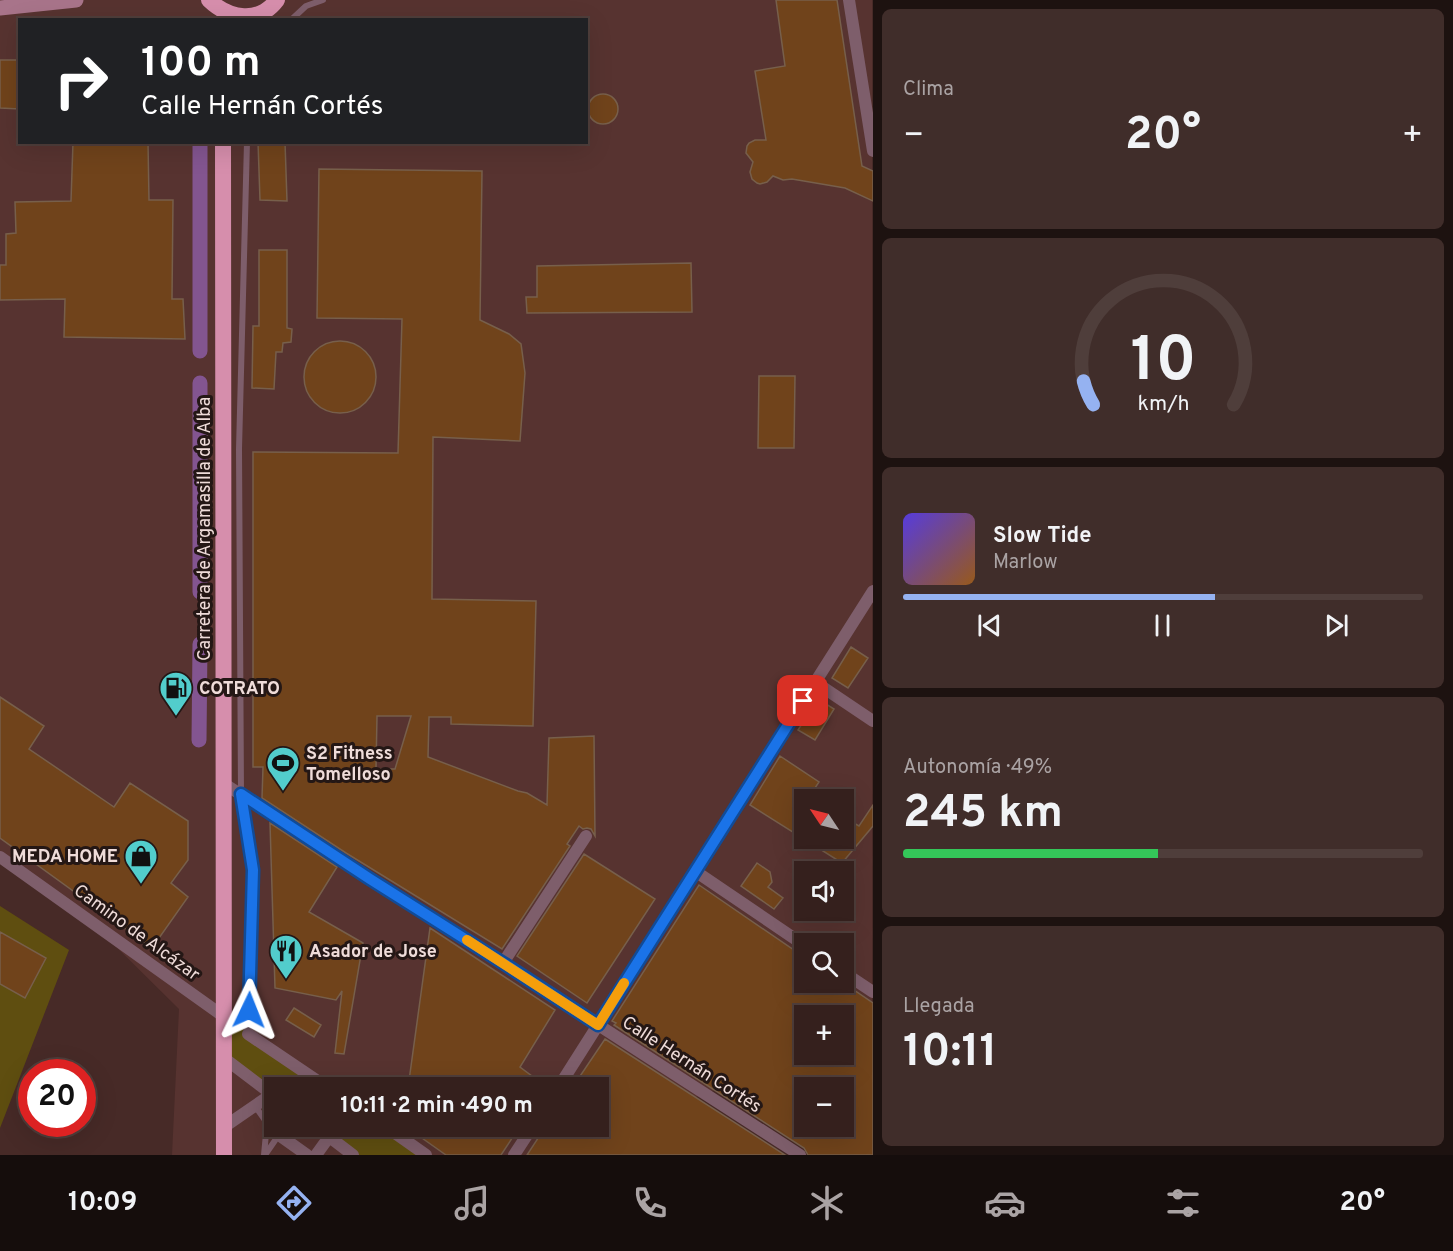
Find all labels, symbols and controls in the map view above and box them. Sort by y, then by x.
text: 100 m [141,38,260,91]
icon: right [42,42,120,120]
text: Clima [903,77,954,103]
text: Calle Hernán Cortés [141,90,383,124]
text: 20° [1125,108,1201,165]
text: − [903,116,924,158]
text: + [1402,116,1423,158]
text: 10 [1130,324,1196,403]
text: km/h [1137,392,1189,419]
street label: Carretera de Argamasilla de Alba [194,397,217,661]
text: Slow Tide [993,523,1092,550]
text: Marlow [993,550,1057,576]
icon: previous [973,609,1006,642]
icon: pause [1146,609,1179,642]
icon: next [1320,609,1353,642]
fuel station icon: COTRATO [158,670,194,717]
pin [777,675,828,726]
place label: COTRATO [199,678,280,701]
icon: arrive [786,684,819,717]
place label: S2 Fitness Tomelloso [306,743,393,787]
sports icon: S2 Fitness Tomelloso [265,745,301,792]
text: Autonomía · 49% [903,755,1052,781]
text: 245 km [903,786,1063,843]
north arrow [794,789,854,849]
map controls [794,789,854,1137]
shop icon: MEDA HOME [123,838,159,885]
place label: MEDA HOME [12,846,118,869]
button: sound [794,861,854,921]
street label: Camino de Alcázar [69,880,204,987]
restaurant icon: Asador de Jose [268,933,304,980]
button: search [794,933,854,993]
place label: Asador de Jose [309,941,437,964]
position arrow [217,978,281,1042]
text: Llegada [903,994,975,1020]
button: + [794,1005,854,1065]
street label: Calle Hernán Cortés [617,1012,765,1119]
text: 10:11 [903,1025,998,1082]
speed limit sign: 20 [18,1059,96,1137]
button: − [794,1077,854,1137]
text: 10:11 · 2 min · 490 m [340,1093,533,1120]
icon: directions [273,1182,315,1224]
icon: music [451,1182,493,1224]
icon: phone [629,1182,671,1224]
icon: climate [806,1182,848,1224]
icon: car [984,1182,1026,1224]
icon: filters [1162,1182,1204,1224]
text: 10:09 [68,1186,137,1220]
text: 20° [1340,1186,1385,1220]

